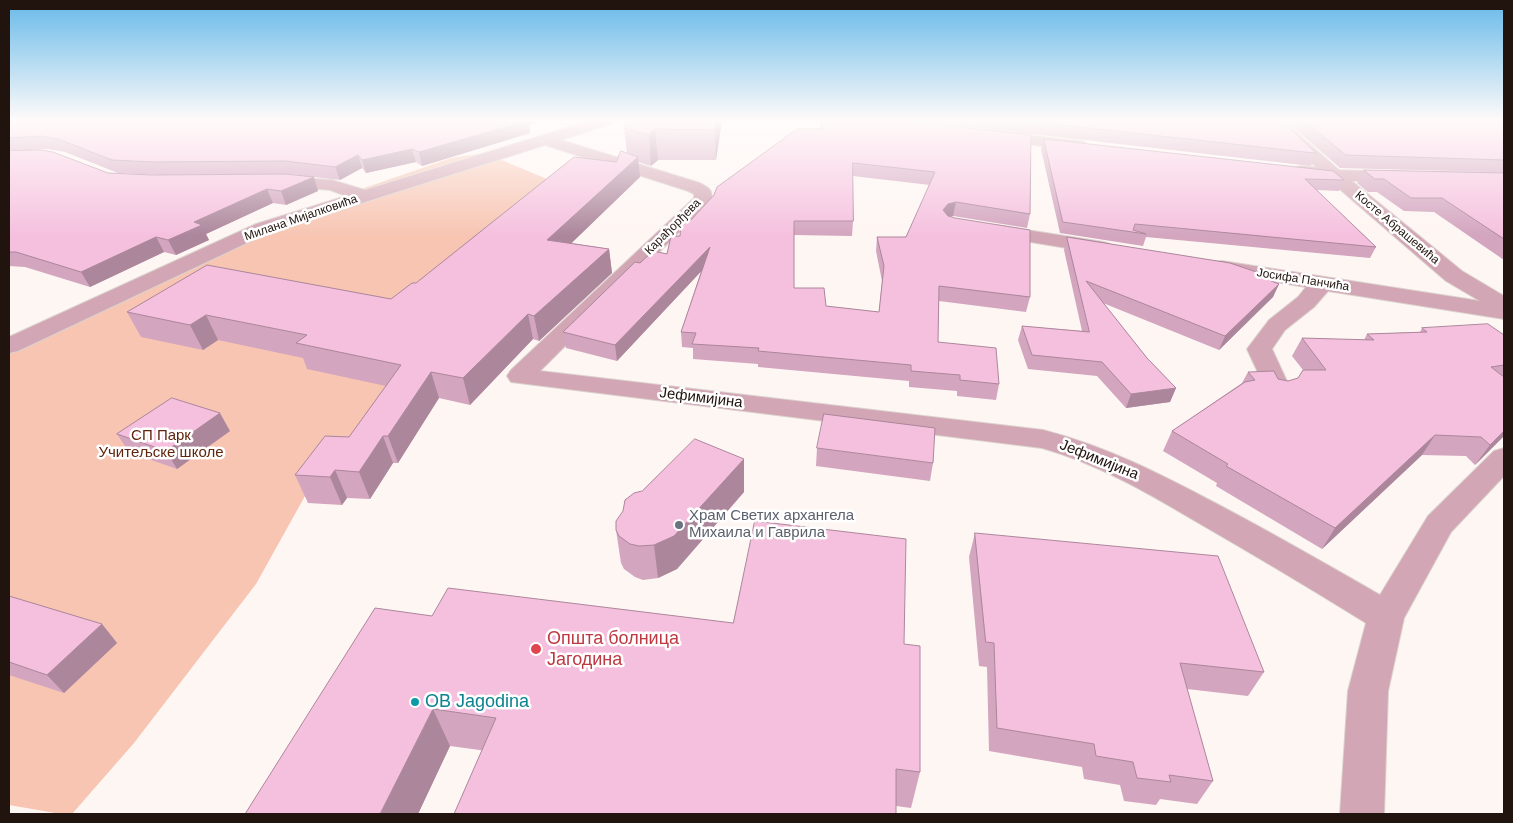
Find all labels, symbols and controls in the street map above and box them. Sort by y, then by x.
street label: Косте Абрашевића [1352,188,1442,268]
street label: Милана Мијалковића [243,192,359,244]
street label: Карађорђева [642,196,704,258]
street label: Јосифа Панчића [1256,266,1350,294]
street label: Јефимијина [658,384,744,412]
park label: СП Парк Учитељске школе [99,427,223,462]
street label: Јефимијина [1057,436,1141,484]
place label: Храм Светих архангела Михаила и Гаврила [689,507,854,542]
marker: Храм Светих архангела Михаила и Гаврила [673,519,685,531]
place label: Општа болница Јагодина [547,628,679,670]
marker: Општа болница Јагодина [529,642,543,656]
place label: OB Jagodina [425,691,529,713]
marker: OB Jagodina [409,696,421,708]

